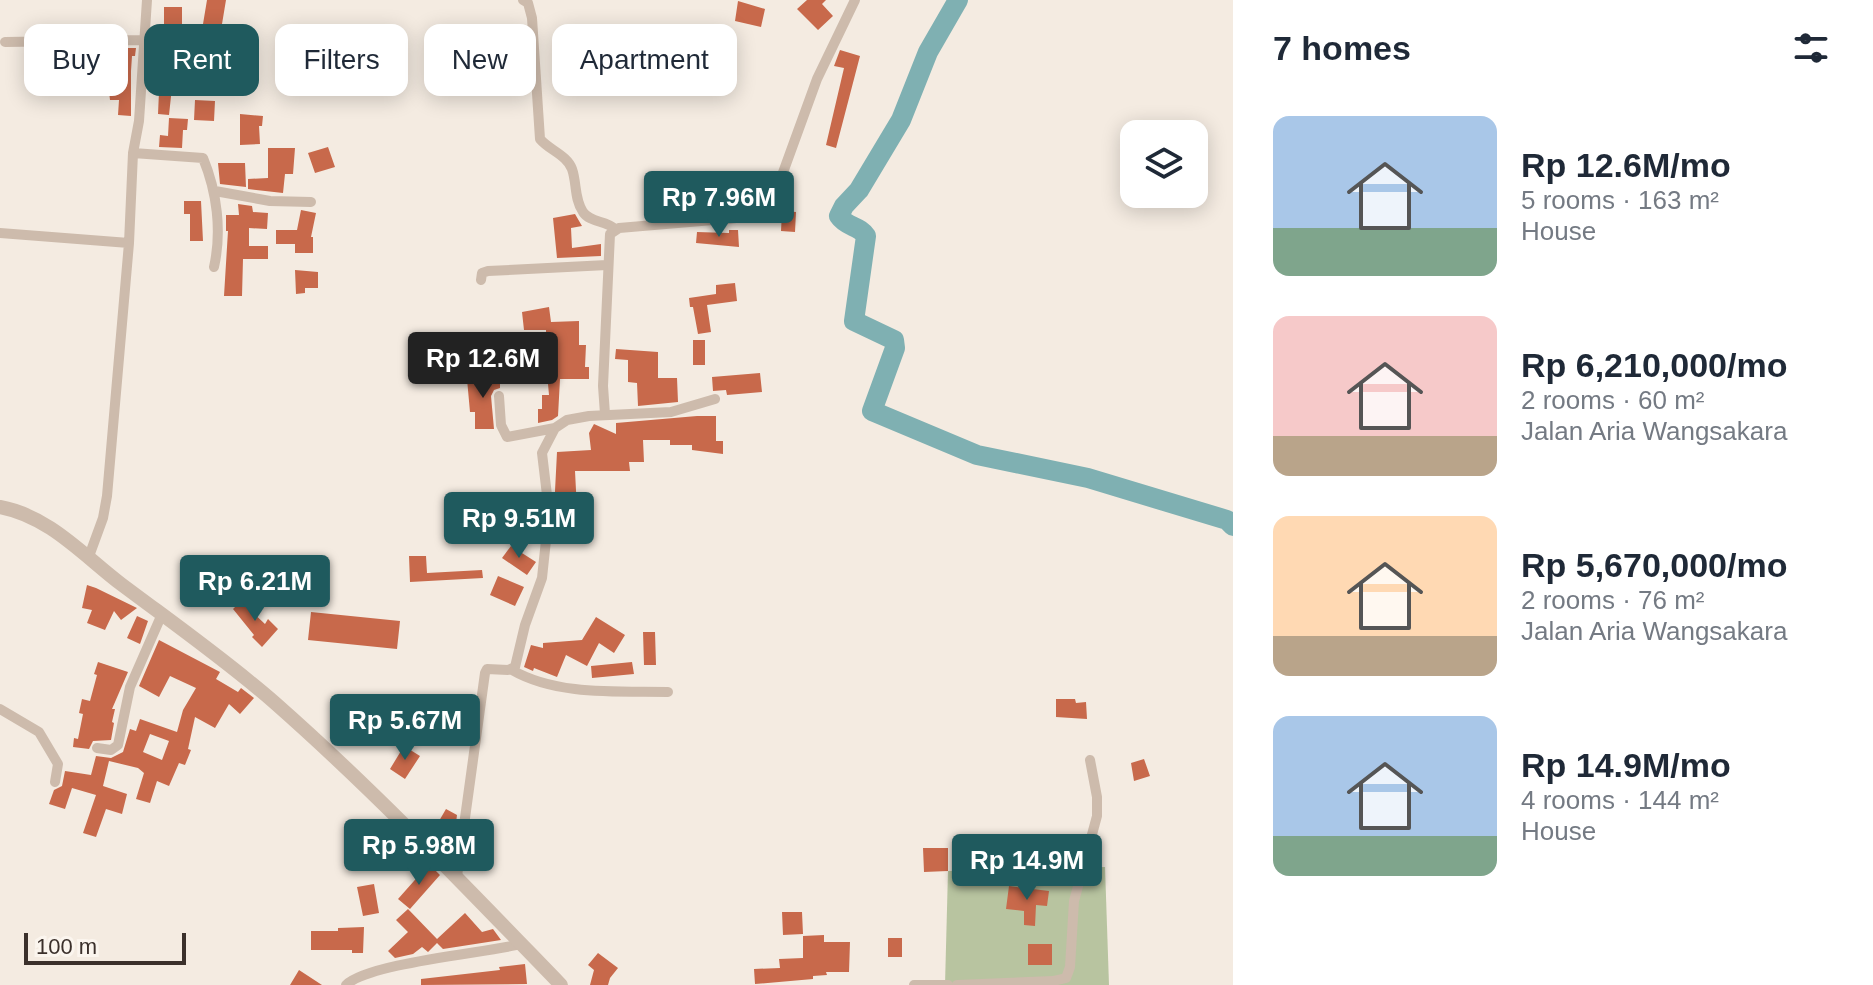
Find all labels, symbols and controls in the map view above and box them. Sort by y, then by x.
chip: Buy [24,24,128,96]
chip: Rent [144,24,259,96]
chip: Filters [275,24,408,96]
chip: New [424,24,536,96]
chip: Apartment [552,24,737,96]
icon: filters [1789,26,1833,70]
text: 7 homes [1273,29,1411,67]
map controls [1120,120,1208,208]
button: layers [1120,120,1208,208]
text: Rp 12.6M/mo [1521,146,1731,184]
icon: home [1337,148,1433,244]
pin: Rp 7.96M [636,171,802,239]
text: Rp 7.96M [662,182,776,212]
text: 5 rooms · 163 m² [1521,185,1719,215]
text: House [1521,216,1596,246]
pin: Rp 12.6M [400,332,566,400]
text: Rp 12.6M [426,343,540,373]
text: Rp 6,210,000/mo [1521,346,1787,384]
icon: home [1337,348,1433,444]
text: 2 rooms · 60 m² [1521,385,1705,415]
text: Jalan Aria Wangsakara [1521,416,1787,446]
pin: Rp 9.51M [436,492,602,560]
text: Rp 9.51M [462,503,576,533]
text: Rp 5,670,000/mo [1521,546,1787,584]
icon: home [1337,548,1433,644]
pin: Rp 6.21M [172,555,338,623]
text: Rp 6.21M [198,566,312,596]
text: 2 rooms · 76 m² [1521,585,1705,615]
text: Jalan Aria Wangsakara [1521,616,1787,646]
pin: Rp 5.67M [322,694,488,762]
text: Rp 5.67M [348,705,462,735]
text: Rp 14.9M/mo [1521,746,1731,784]
icon: home [1337,748,1433,844]
text: 4 rooms · 144 m² [1521,785,1719,815]
text: House [1521,816,1596,846]
pin: Rp 5.98M [336,819,502,887]
text: Rp 5.98M [362,830,476,860]
pin: Rp 14.9M [944,834,1110,902]
text: Rp 14.9M [970,845,1084,875]
scale bar [24,929,186,965]
text: 100 m [36,934,97,959]

